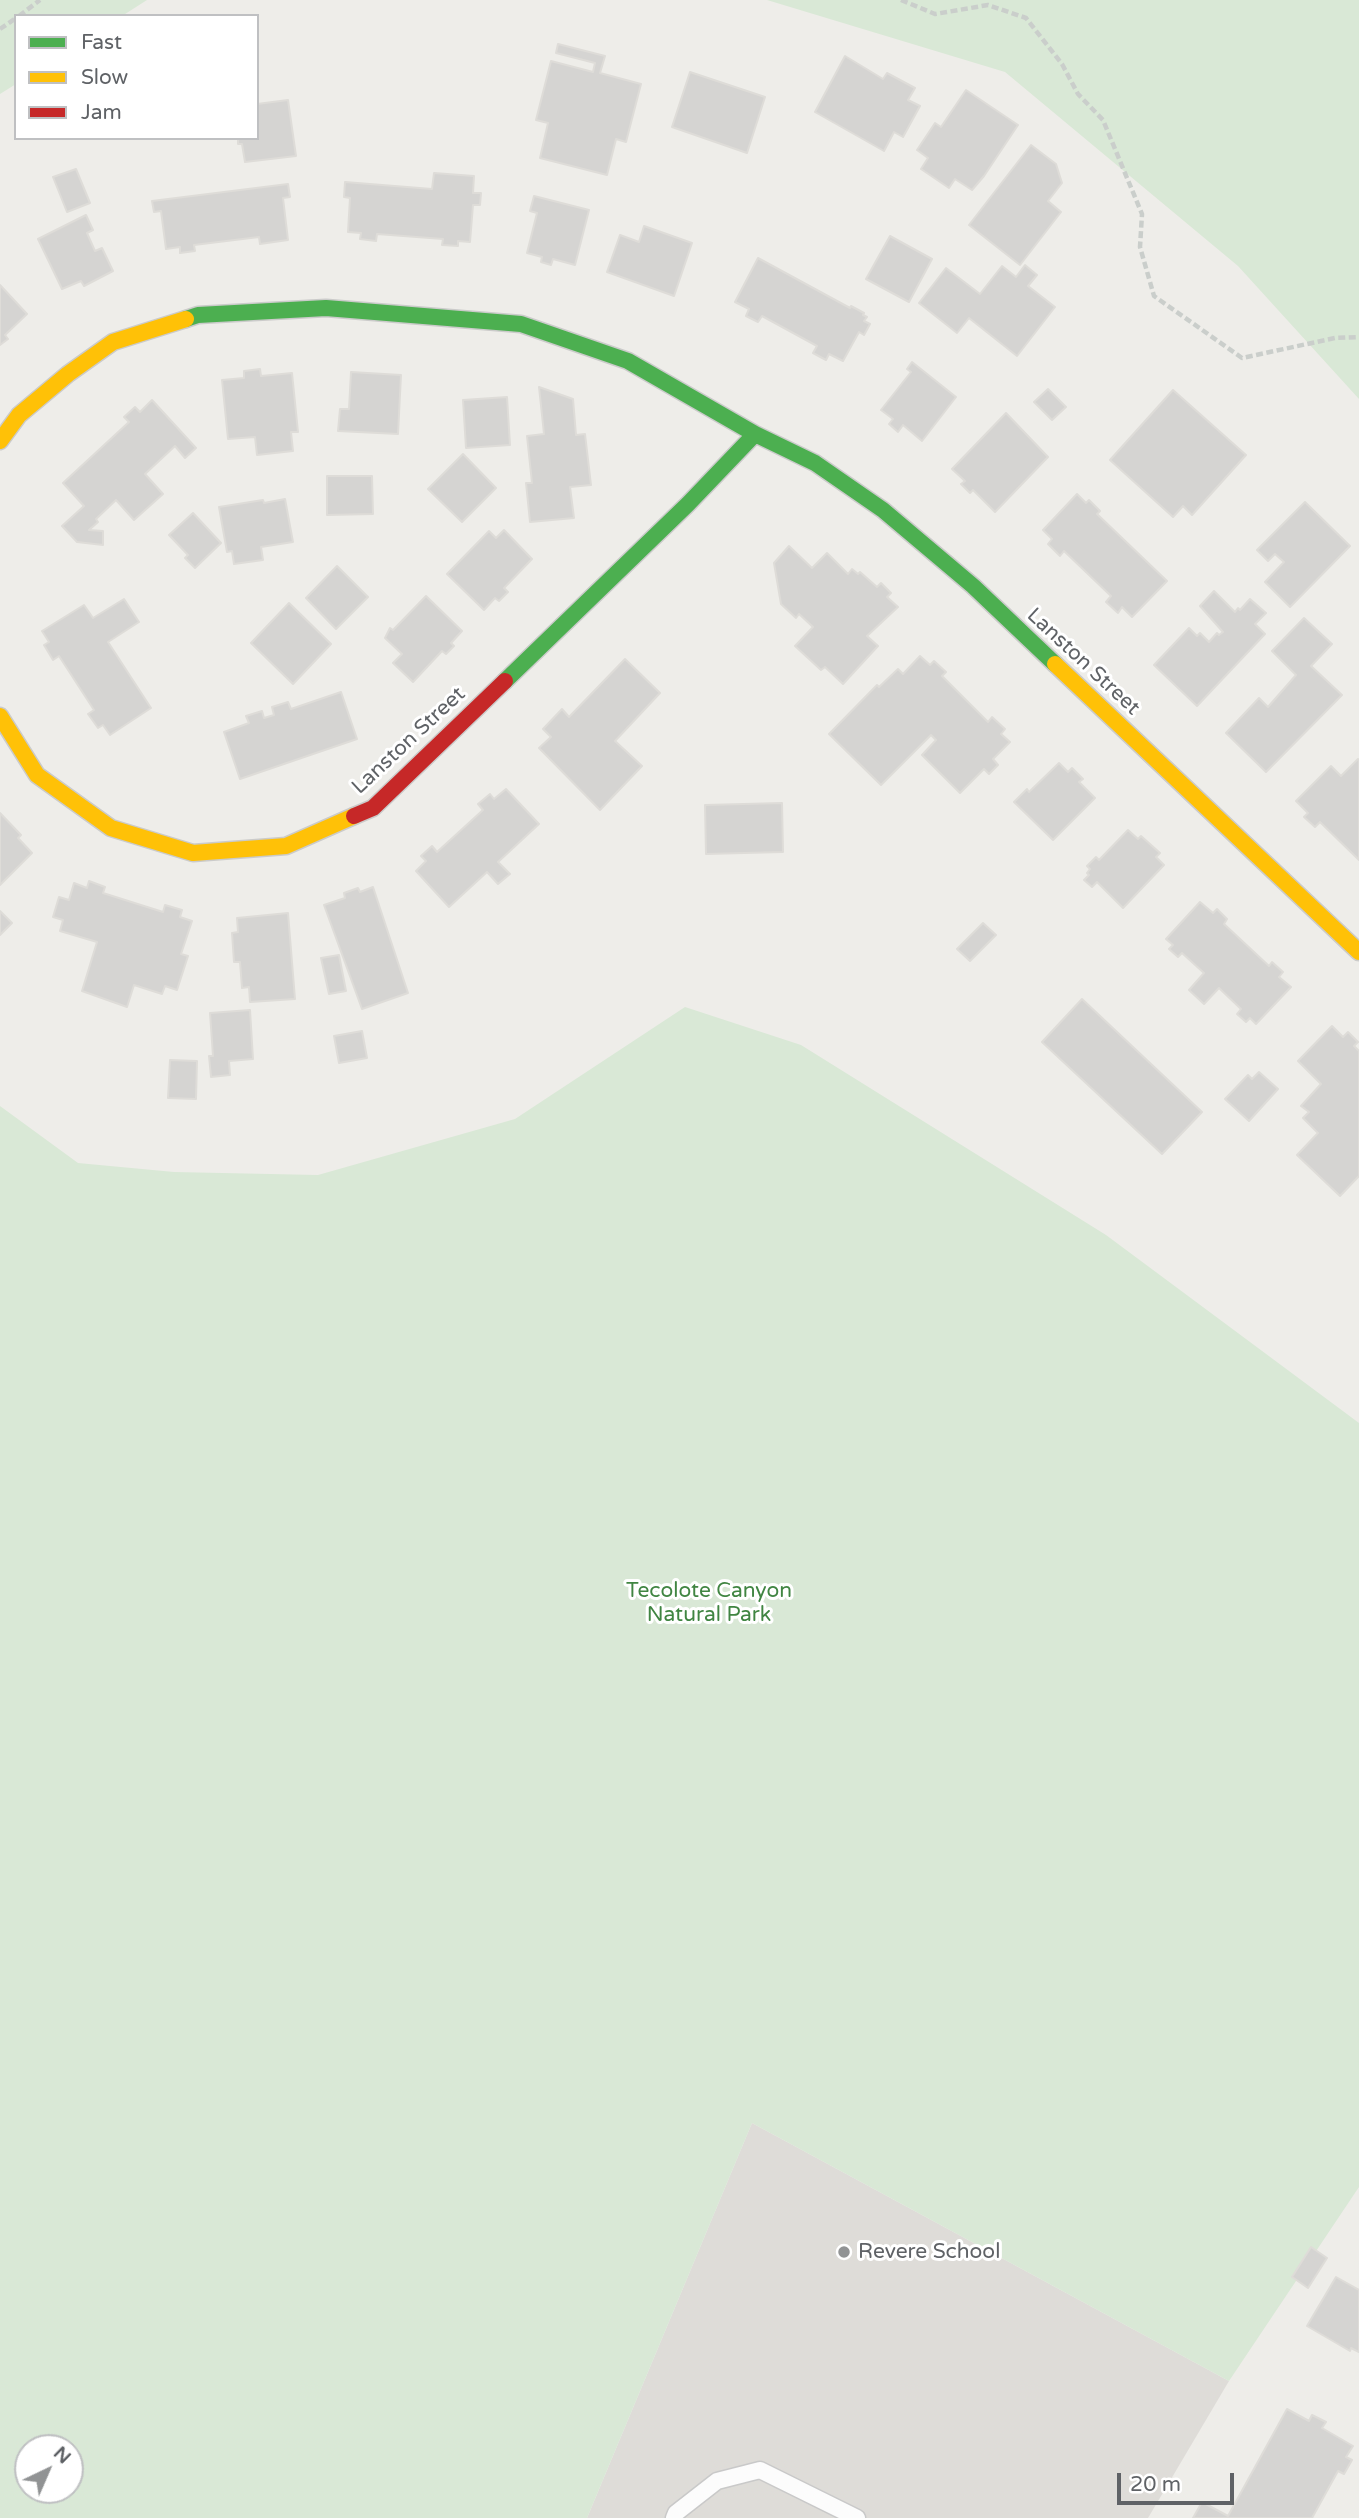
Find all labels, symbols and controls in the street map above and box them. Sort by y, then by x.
legend [14,14,259,140]
text: Fast [81,30,122,55]
text: Slow [81,65,128,90]
text: Jam [81,100,122,125]
street label: Lanston Street [1021,603,1145,721]
street label: Lanston Street [347,682,471,800]
park label: Tecolote Canyon Natural Park [626,1578,792,1628]
place label: Revere School [858,2239,1000,2265]
marker: Revere School [836,2244,852,2260]
north arrow [14,2434,84,2504]
text: N [49,2442,75,2469]
scale bar [1121,2458,1238,2502]
text: 20 m [1130,2472,1181,2497]

